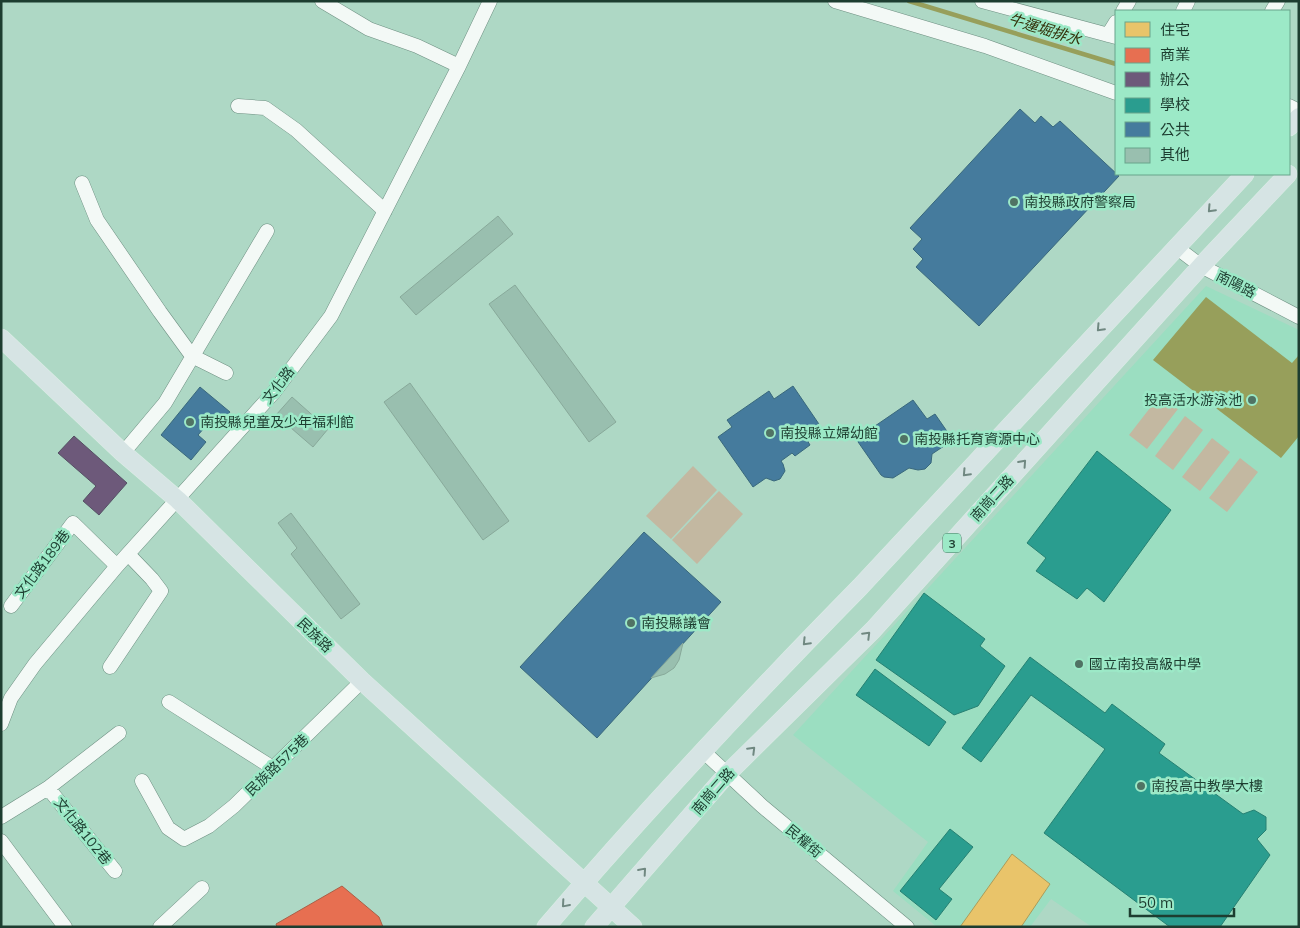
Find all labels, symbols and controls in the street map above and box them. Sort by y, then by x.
water label: 牛運堀排水 [1006,9,1085,49]
legend [1115,10,1290,175]
text: 住宅 [1160,20,1190,39]
text: 商業 [1160,45,1190,64]
text: 辦公 [1160,70,1190,89]
text: 學校 [1160,95,1190,114]
text: 公共 [1160,120,1190,139]
text: 其他 [1160,145,1190,164]
place label: 南投縣政府警察局 [1024,193,1136,211]
marker: 南投縣政府警察局 [1008,196,1020,208]
one-way arrow [1208,204,1217,213]
street label: 南陽路 [1213,266,1259,302]
one-way arrow [1097,322,1106,331]
street label: 文化路 [258,363,298,407]
place label: 投高活水游泳池 [1144,391,1242,409]
marker: 投高活水游泳池 [1246,394,1258,406]
place label: 南投縣兒童及少年福利館 [200,413,354,431]
marker: 南投縣兒童及少年福利館 [184,416,196,428]
place label: 南投縣立婦幼館 [780,424,878,442]
marker: 南投縣立婦幼館 [764,427,776,439]
place label: 南投縣托育資源中心 [914,430,1040,448]
marker: 南投縣托育資源中心 [898,433,910,445]
one-way arrow [1018,460,1027,469]
one-way arrow [963,467,972,476]
street label: 南崗二路 [967,471,1017,525]
street label: 文化路189巷 [10,526,74,602]
road number: 3 [943,534,961,552]
street label: 民族路 [294,614,336,656]
place label: 南投縣議會 [641,614,711,632]
marker: 南投縣議會 [625,617,637,629]
one-way arrow [862,632,871,641]
one-way arrow [803,636,812,645]
place label: 國立南投高級中學 [1089,655,1201,673]
marker: 國立南投高級中學 [1073,658,1085,670]
street label: 民族路575巷 [242,730,312,800]
one-way arrow [746,747,755,756]
street label: 南崗二路 [688,764,738,818]
place label: 南投高中教學大樓 [1151,777,1263,795]
marker: 南投高中教學大樓 [1135,780,1147,792]
street label: 文化路102巷 [50,794,116,868]
street label: 民權街 [782,821,826,861]
one-way arrow [638,867,647,876]
scale bar [1130,886,1234,918]
text: 50 m [1138,893,1173,912]
one-way arrow [562,899,571,908]

